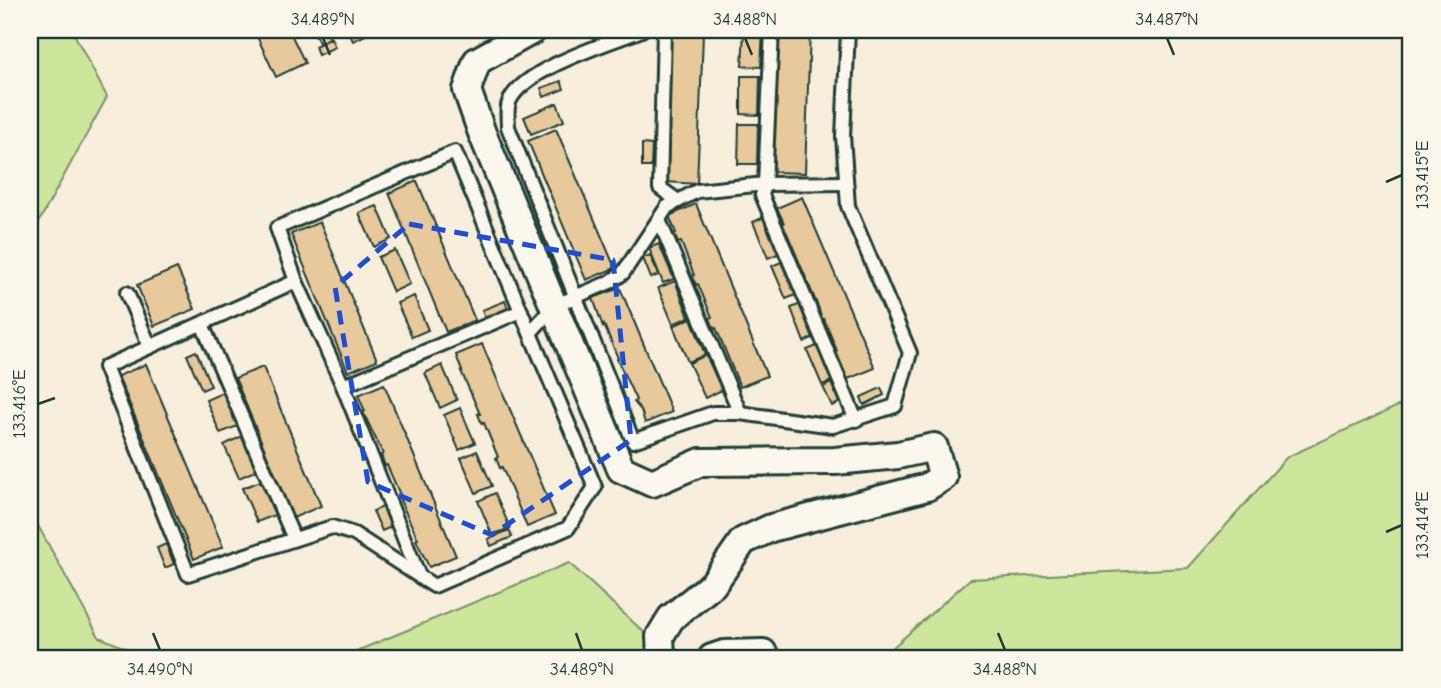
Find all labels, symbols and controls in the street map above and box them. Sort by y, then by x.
text: 34.489°N [291,9,355,30]
text: 34.488°N [713,9,777,30]
text: 34.487°N [1135,9,1199,30]
text: 133.415°E [1412,140,1433,210]
text: 133.416°E [9,369,30,439]
text: 133.414°E [1412,491,1433,559]
text: 34.490°N [127,659,193,680]
text: 34.489°N [550,659,614,680]
text: 34.488°N [973,659,1037,680]

